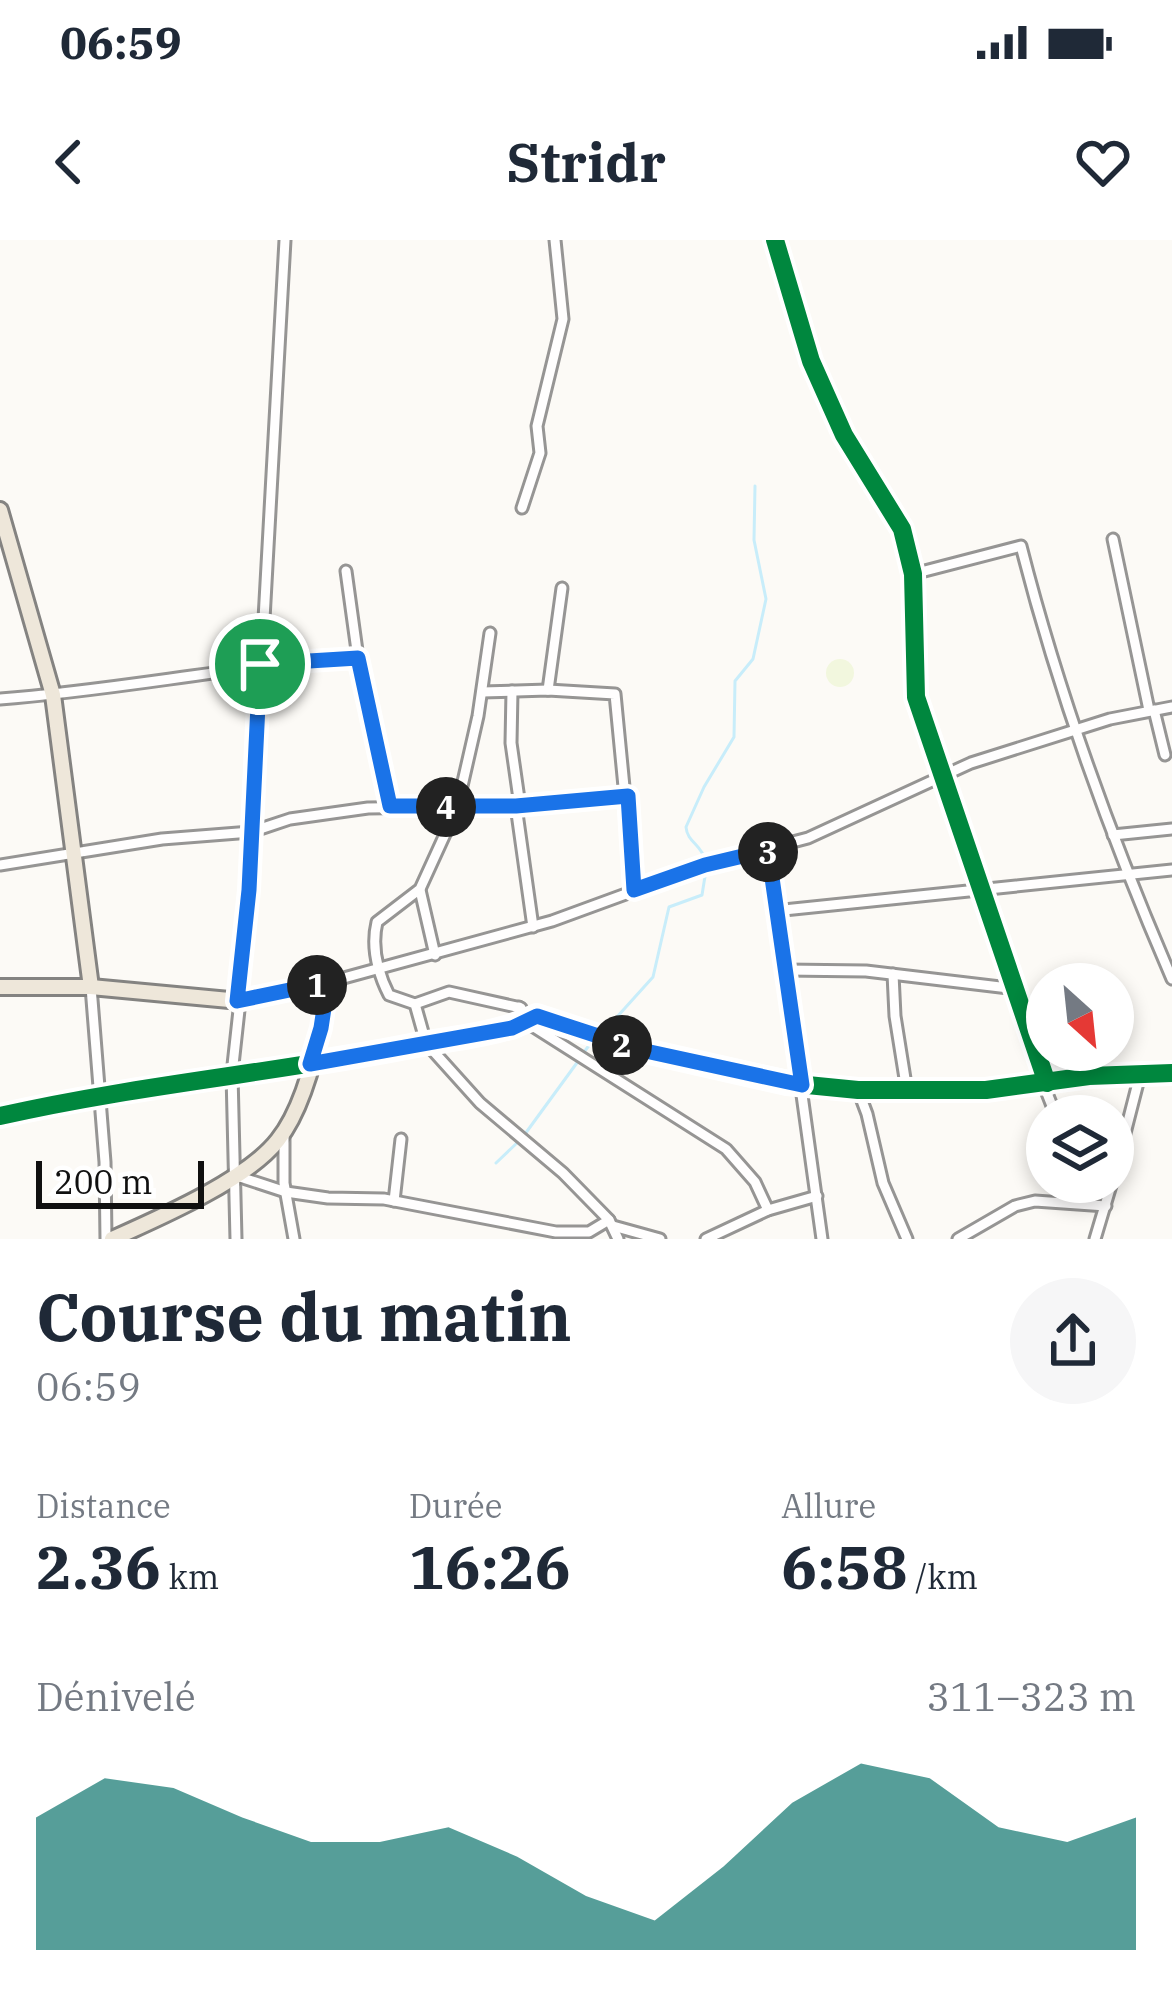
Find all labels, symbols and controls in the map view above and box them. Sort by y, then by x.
text: 06:59 [60,13,182,71]
text: Stridr [506,127,666,197]
icon: back [36,129,102,195]
icon: heart [1070,129,1136,195]
pin [209,613,311,715]
icon: arrive [227,631,293,697]
pin: 4 [416,777,476,837]
text: 4 [436,785,456,828]
pin: 3 [738,822,798,882]
text: 3 [758,830,778,873]
pin: 1 [287,955,347,1015]
text: 1 [307,963,327,1006]
north arrow [1026,963,1134,1071]
map controls [1026,963,1134,1203]
pin: 2 [592,1015,652,1075]
text: 2 [612,1023,632,1066]
button: layers [1026,1095,1134,1203]
scale bar [36,1155,204,1208]
text: 200 m [54,1160,153,1203]
text: Course du matin [36,1273,572,1359]
button: share [1010,1278,1136,1404]
text: 06:59 [36,1361,141,1412]
text: Distance [36,1484,171,1527]
text: Durée [409,1484,502,1527]
text: Allure [781,1484,876,1527]
text: 2.36 [36,1527,161,1606]
text: 16:26 [409,1527,571,1606]
text: 6:58 [781,1527,908,1606]
text: km [161,1555,219,1598]
text: /km [908,1555,978,1598]
text: Dénivelé [36,1671,196,1722]
text: 311–323 m [926,1671,1136,1722]

